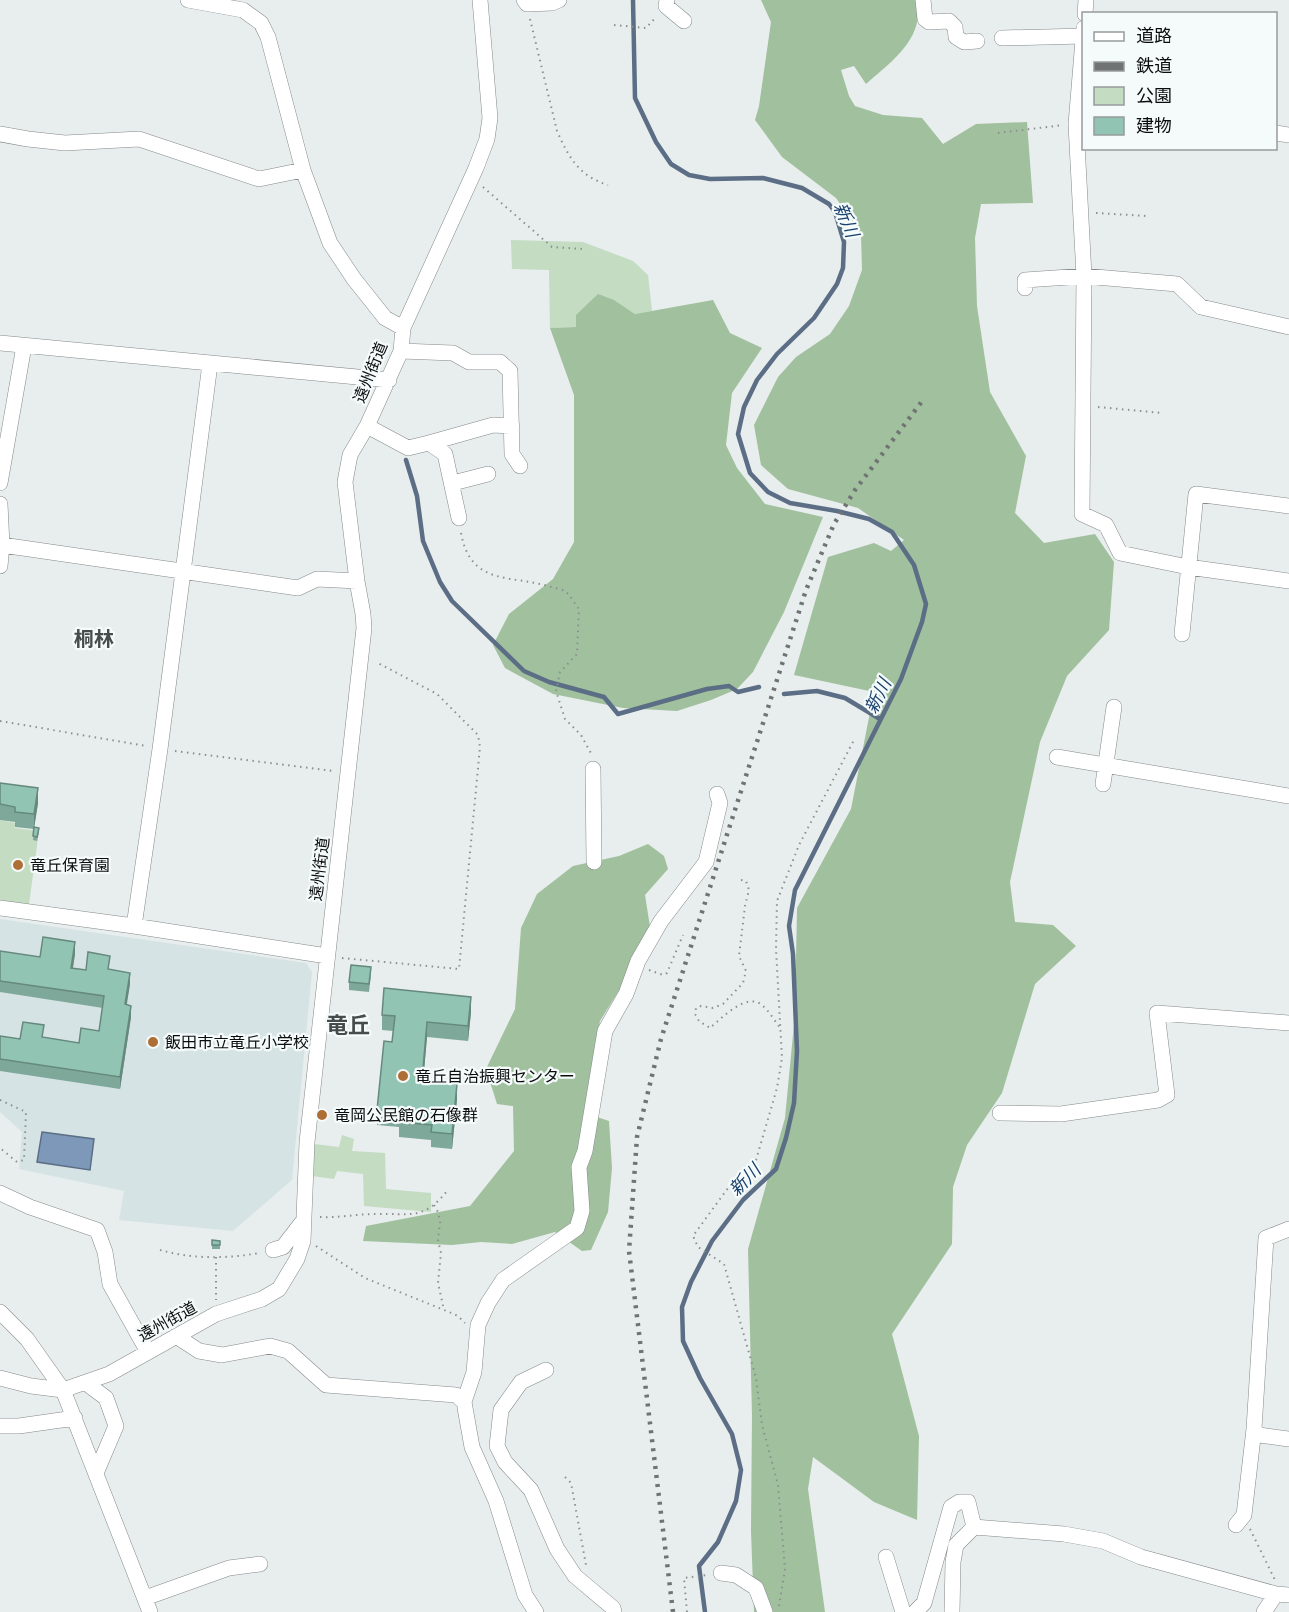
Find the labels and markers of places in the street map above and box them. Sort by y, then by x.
place label: 竜丘保育園 [30,857,110,876]
marker: 竜丘保育園 [11,858,25,872]
place label: 飯田市立竜丘小学校 [165,1034,309,1053]
marker: 飯田市立竜丘小学校 [146,1035,160,1049]
place label: 竜丘自治振興センター [415,1068,575,1087]
marker: 竜丘自治振興センター [396,1069,410,1083]
place label: 竜岡公民館の石像群 [334,1107,478,1126]
marker: 竜岡公民館の石像群 [315,1108,329,1122]

